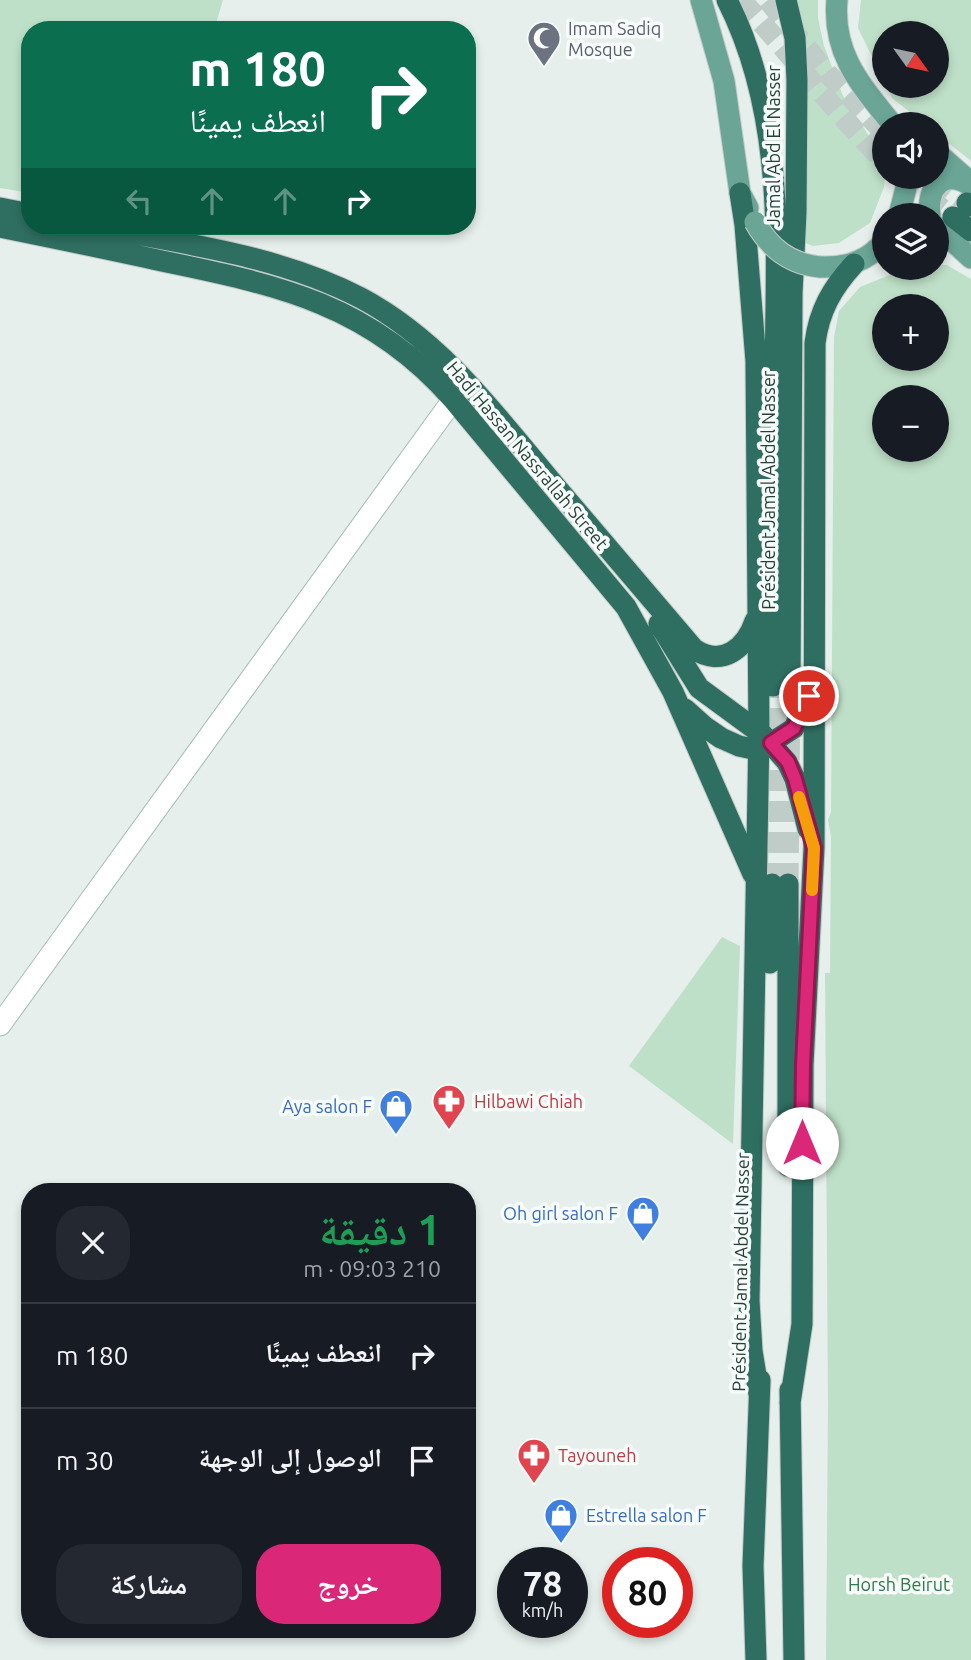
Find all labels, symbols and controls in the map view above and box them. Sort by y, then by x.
place label: Imam Sadiq Mosque [568,18,661,59]
mosque icon: Imam Sadiq Mosque [525,19,563,68]
north arrow [872,21,948,98]
map controls [872,21,949,462]
text: 180 m [189,40,326,95]
icon: right [350,49,441,140]
street label: Jamal Abd El Nasser [763,65,783,227]
text: انعطف يمينًا [190,102,326,138]
button: sound [872,112,949,189]
icon: left [120,182,158,220]
icon: ahead [193,182,231,220]
icon: ahead [266,182,304,220]
icon: right [339,182,377,220]
button: layers [872,203,949,280]
button: + [872,294,949,371]
street label: Hadi Hassan Nassrallah Street [444,357,612,553]
street label: Président Jamal Abdel Nasser [758,370,778,610]
button: − [872,385,949,462]
pin [779,666,839,726]
icon: arrive [790,677,828,715]
pharmacy icon: Hilbawi Chiah [430,1082,468,1131]
shop icon: Aya salon F [377,1087,415,1136]
place label: Hilbawi Chiah [474,1091,583,1111]
place label: Aya salon F [282,1096,372,1116]
position arrow [765,1106,839,1180]
street label: Président Jamal Abdel Nasser [728,1152,752,1392]
shop icon: Oh girl salon F [624,1194,662,1243]
place label: Oh girl salon F [503,1203,618,1223]
button: close [56,1206,130,1280]
text: 1 دقيقة [319,1206,441,1253]
text: 210 m · 09:03 [303,1256,441,1281]
icon: right [403,1337,441,1375]
text: انعطف يمينًا [266,1338,382,1367]
text: 180 m [56,1341,128,1370]
pharmacy icon: Tayouneh [515,1436,553,1485]
icon: arrive [403,1442,441,1480]
text: الوصول إلى الوجهة [199,1443,382,1472]
place label: Tayouneh [558,1445,636,1465]
text: 30 m [56,1446,114,1475]
shop icon: Estrella salon F [542,1496,580,1545]
place label: Estrella salon F [586,1505,707,1525]
button: مشاركة [56,1544,242,1624]
button: خروج [256,1544,441,1624]
speed limit sign: 80 [602,1547,693,1638]
text: 78 [523,1563,562,1603]
park label: Horsh Beirut [848,1574,950,1594]
text: km/h [522,1600,563,1620]

